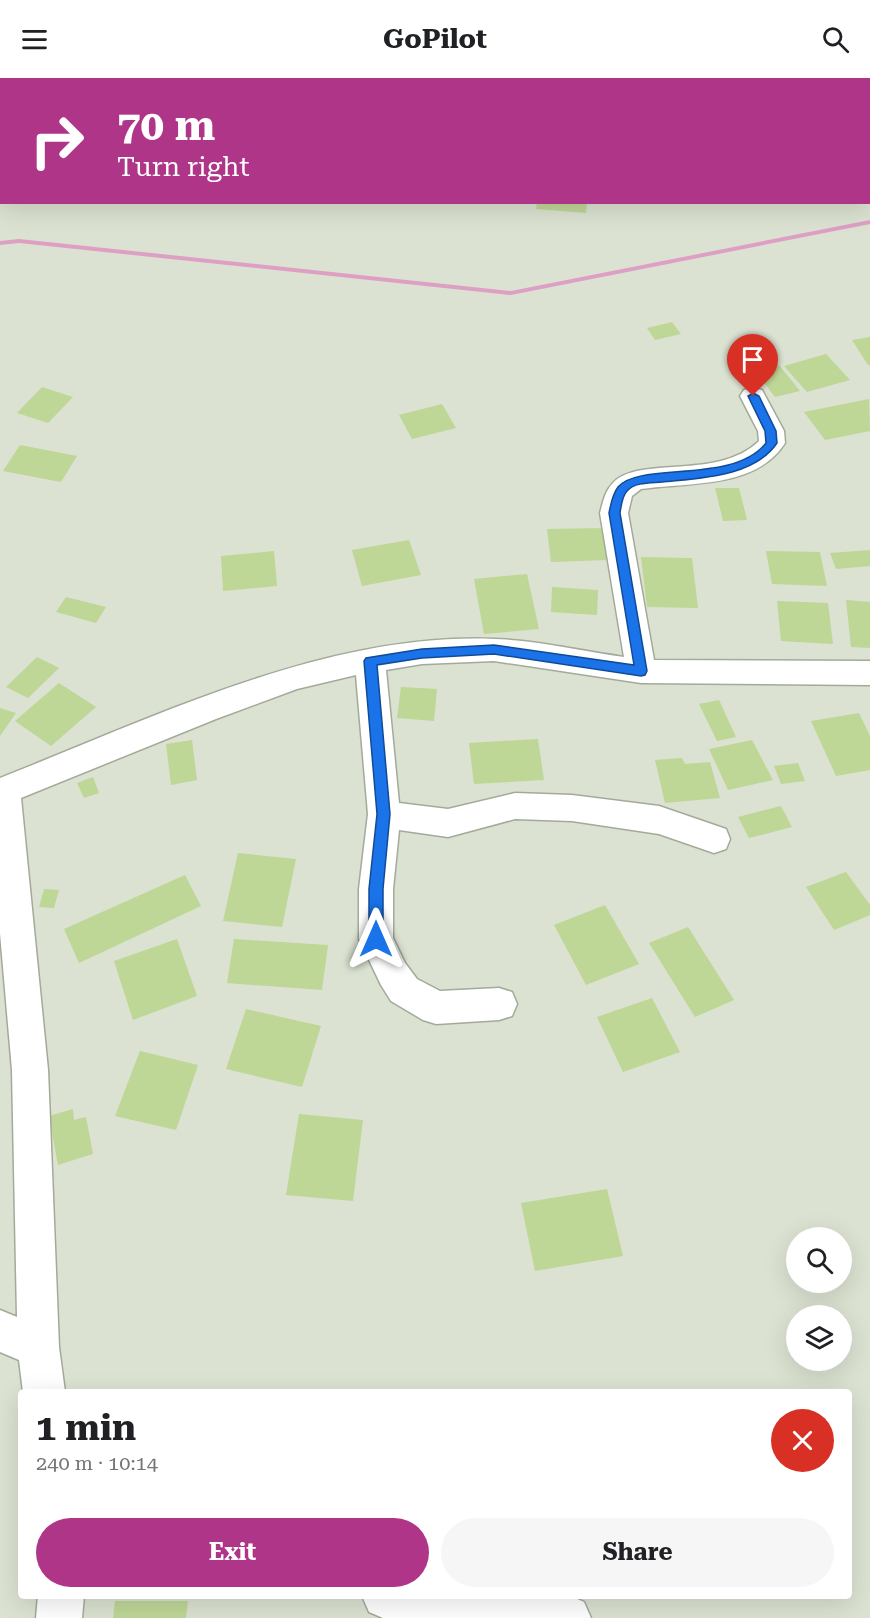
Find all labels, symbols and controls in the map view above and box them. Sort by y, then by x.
icon: menu [18,23,51,56]
text: GoPilot [383,23,487,55]
icon: search [819,23,852,56]
text: 70 m [117,101,215,150]
icon: right [18,102,96,180]
text: Turn right [117,151,250,183]
pin [727,334,778,396]
icon: arrive [736,343,769,376]
position arrow [344,907,408,971]
map controls [786,1227,852,1371]
button: search [786,1227,852,1293]
button: layers [786,1305,852,1371]
text: 1 min [36,1407,136,1449]
button: close [771,1409,834,1472]
text: 240 m · 10:14 [36,1451,158,1475]
button: Exit [36,1518,429,1587]
button: Share [441,1518,834,1587]

